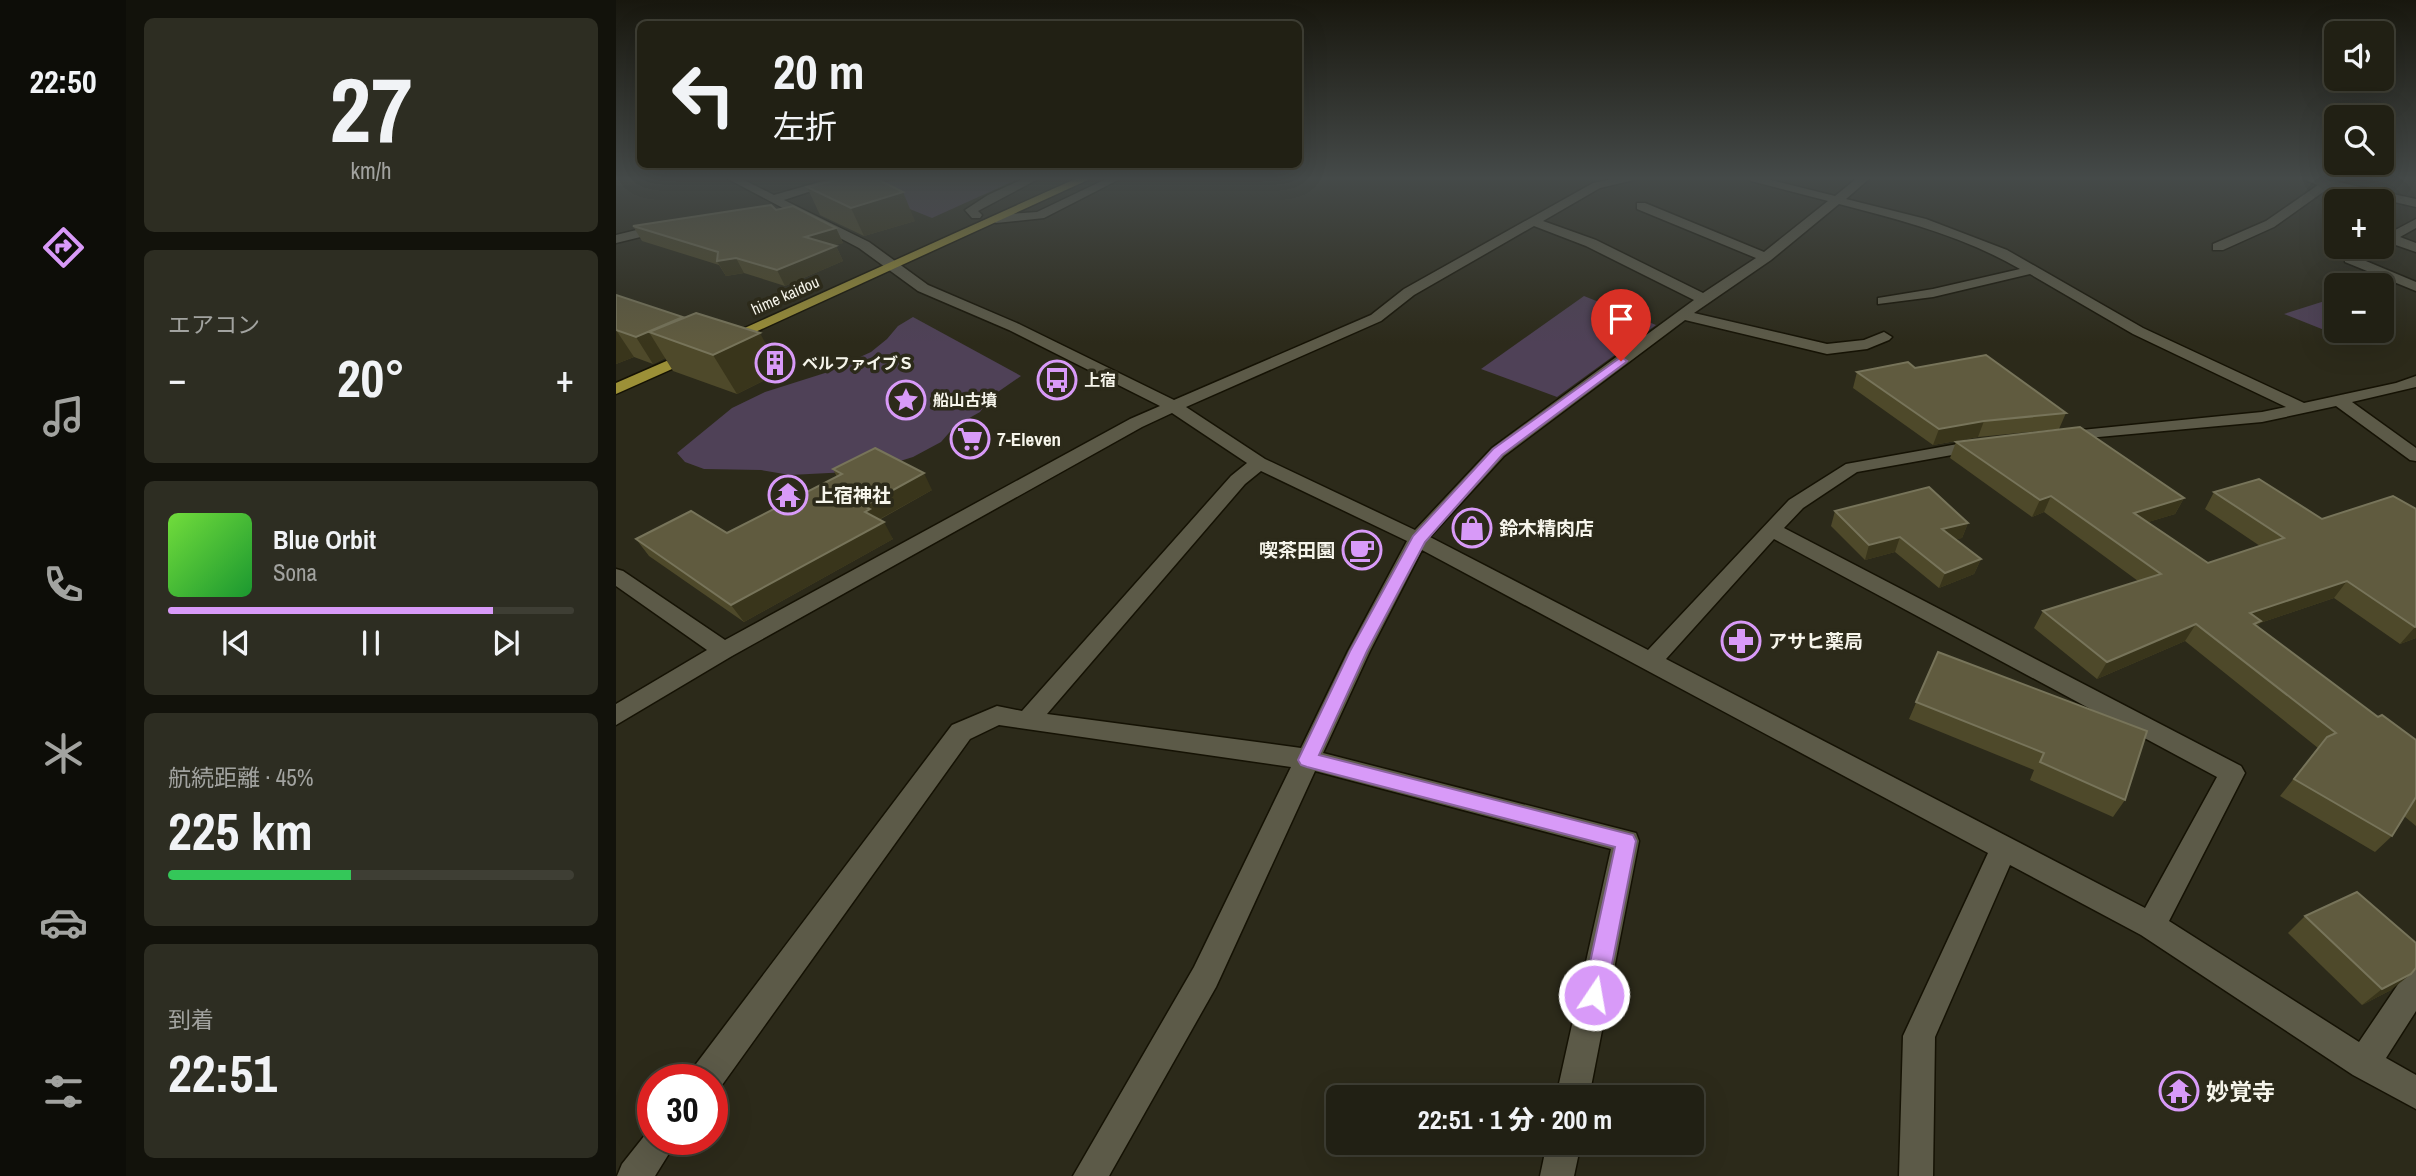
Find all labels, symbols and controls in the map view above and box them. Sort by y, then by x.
map controls [2324,21,2394,343]
button: sound [2324,21,2394,91]
text: 20 m [773,38,865,104]
text: 27 [330,48,413,170]
icon: left [658,49,749,140]
text: 22:50 [29,60,97,103]
text: 左折 [773,105,837,148]
button: search [2324,105,2394,175]
text: km/h [351,155,391,186]
button: + [2324,189,2394,259]
icon: directions [39,223,88,272]
street label: hime kaidou [748,270,822,320]
button: − [2324,273,2394,343]
pin [1591,289,1651,361]
icon: arrive [1602,300,1640,338]
text: エアコン [168,309,260,340]
building icon: ベルファイブＳ [754,342,796,384]
text: 20° [337,343,405,413]
place label: ベルファイブＳ [802,352,914,374]
text: − [168,353,186,404]
text: + [556,353,574,404]
bus stop icon: 上宿 [1036,359,1078,401]
place label: 上宿 [1084,369,1116,391]
place icon: 船山古墳 [885,379,927,421]
place label: 船山古墳 [933,389,997,411]
icon: music [39,392,88,441]
supermarket icon: 7-Eleven [949,418,991,460]
place label: 7-Eleven [997,426,1061,452]
temple icon: 上宿神社 [767,474,809,516]
place label: 上宿神社 [815,482,891,508]
shop icon: 鈴木精肉店 [1451,507,1493,549]
place label: 鈴木精肉店 [1499,515,1594,541]
text: Blue Orbit [273,522,376,557]
cafe icon: 喫茶田園 [1341,529,1383,571]
place label: 喫茶田園 [1259,537,1335,563]
text: Sona [273,557,317,588]
icon: phone [39,560,88,609]
pharmacy icon: アサヒ薬局 [1720,620,1762,662]
icon: previous [217,624,255,662]
icon: pause [352,624,390,662]
icon: next [487,624,525,662]
place label: アサヒ薬局 [1768,628,1863,654]
icon: climate [39,729,88,778]
text: 航続距離 · 45% [168,762,313,793]
text: 225 km [168,796,313,866]
icon: car [39,898,88,947]
position arrow [1557,958,1631,1032]
text: 到着 [168,1004,214,1035]
text: 22:51 [168,1038,277,1108]
speed limit sign: 30 [637,1064,728,1155]
icon: filters [39,1067,88,1116]
temple icon: 妙覚寺 [2158,1070,2200,1112]
place label: 妙覚寺 [2206,1076,2275,1107]
text: 22:51 · 1 分 · 200 m [1418,1102,1612,1137]

